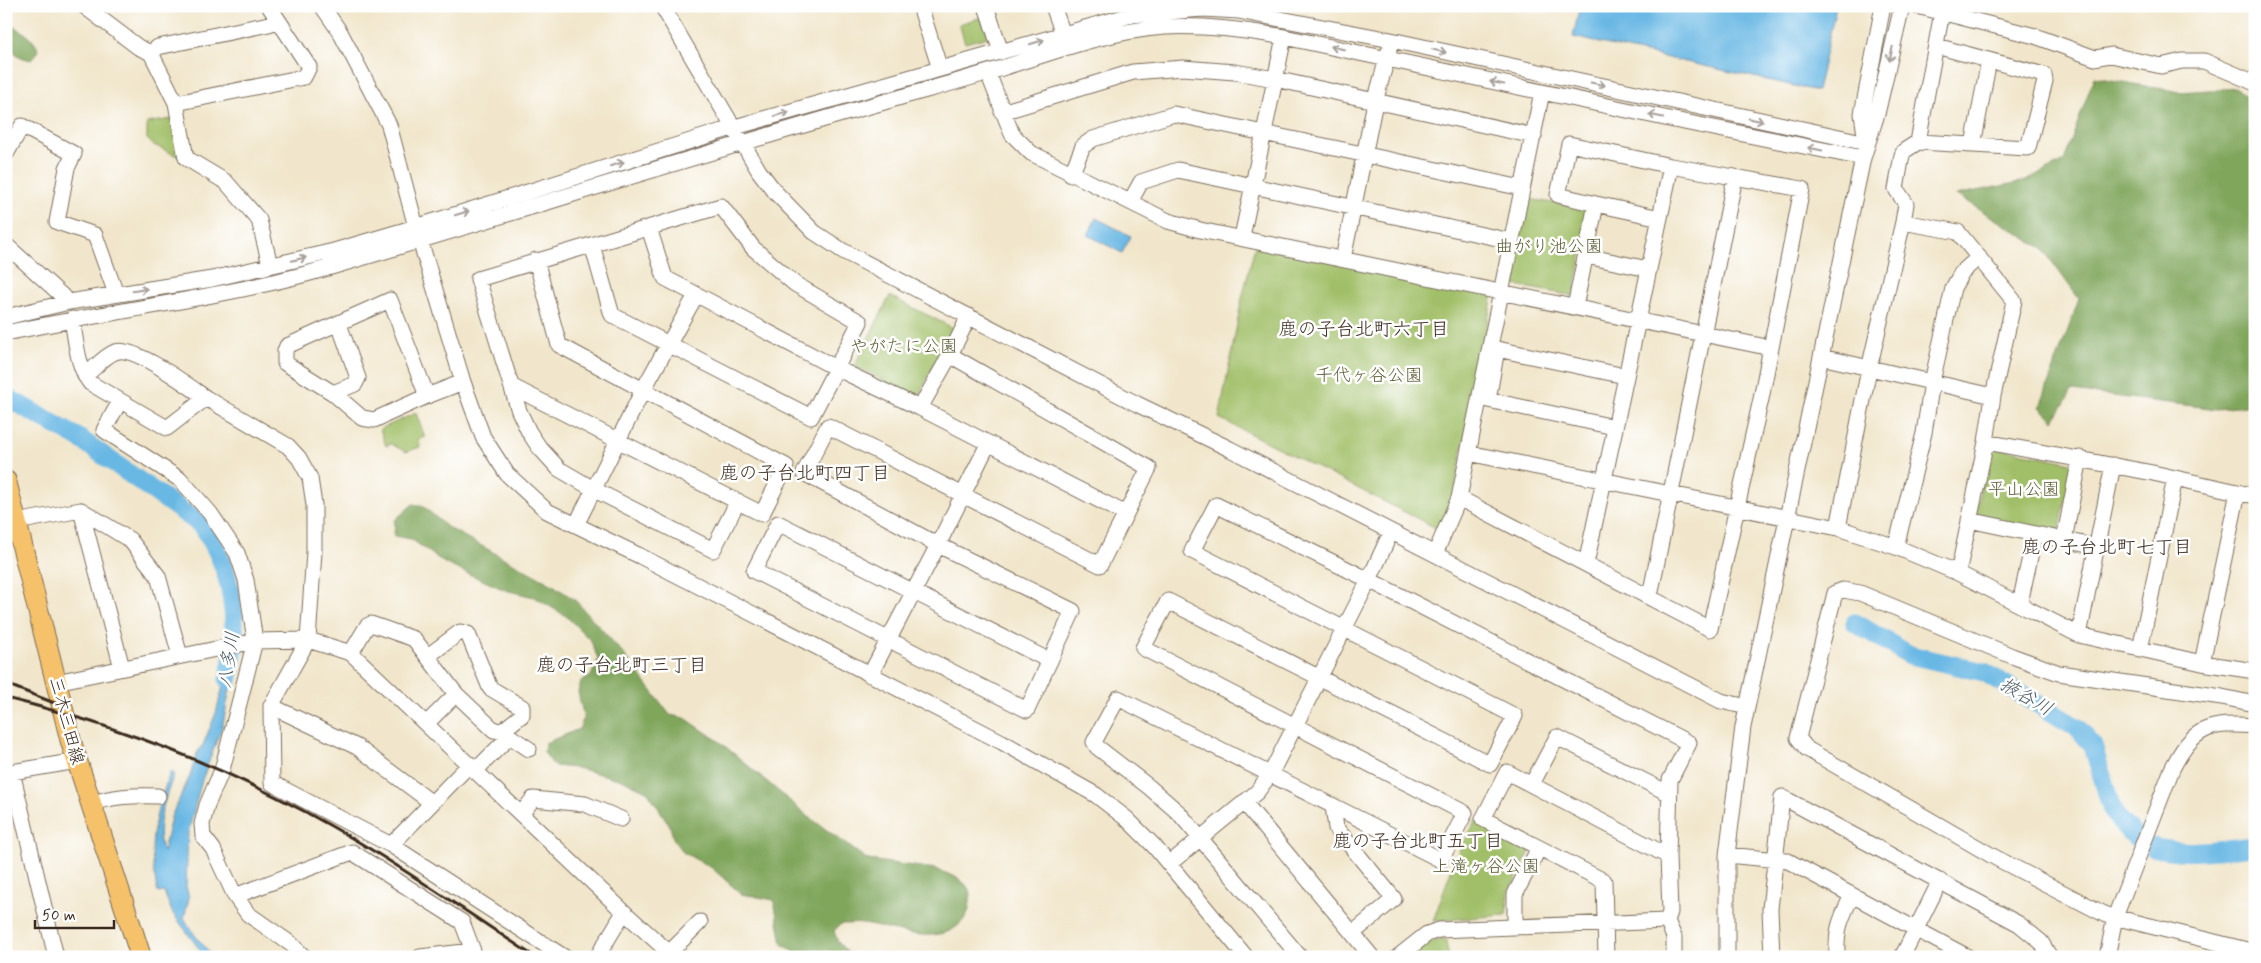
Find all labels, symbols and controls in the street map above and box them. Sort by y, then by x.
one-way arrow [1028,36,1044,46]
one-way arrow [1331,43,1347,52]
one-way arrow [1886,45,1895,61]
one-way arrow [1430,47,1446,56]
one-way arrow [1490,77,1506,87]
one-way arrow [1589,80,1605,90]
one-way arrow [773,109,789,119]
one-way arrow [1649,111,1665,120]
one-way arrow [1748,116,1764,125]
one-way arrow [1808,144,1824,153]
one-way arrow [609,159,625,169]
one-way arrow [454,207,470,217]
park label: 曲がり池公園 [1495,235,1603,259]
one-way arrow [291,254,307,263]
one-way arrow [132,285,148,295]
district label: 鹿の子台北町六丁目 [1278,317,1450,342]
park label: やがたに公園 [850,335,958,359]
park label: 千代ヶ谷公園 [1315,364,1423,388]
district label: 鹿の子台北町四丁目 [719,461,891,486]
park label: 平山公園 [1988,478,2060,502]
district label: 鹿の子台北町七丁目 [2021,535,2193,560]
water label: 八多川 [212,630,246,690]
district label: 鹿の子台北町三丁目 [536,653,708,678]
water label: 掖谷川 [1995,672,2057,722]
street label: 三木三田線 [43,674,89,768]
district label: 鹿の子台北町五丁目 [1332,829,1504,854]
park label: 上滝ヶ谷公園 [1432,855,1540,879]
scale bar [35,898,114,930]
text: 50 m [42,906,76,926]

